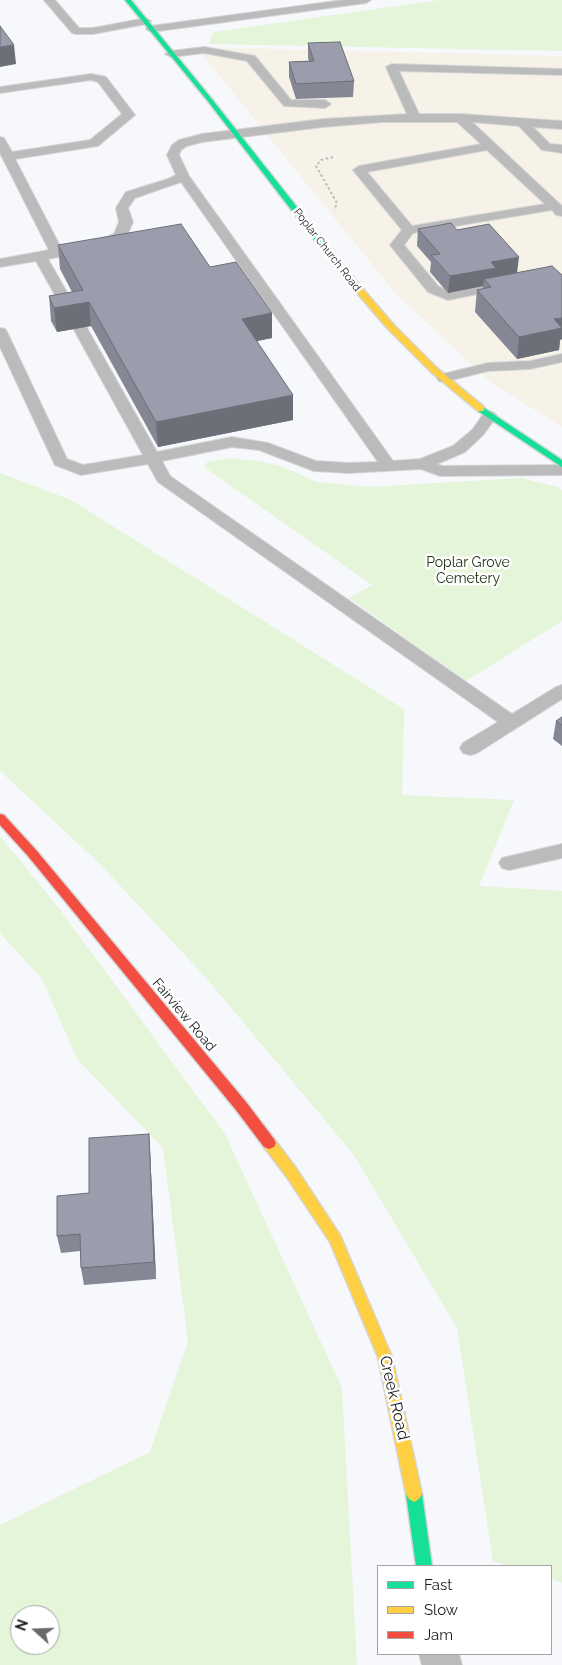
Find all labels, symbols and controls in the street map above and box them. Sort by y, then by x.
street label: Poplar Church Road [291,206,363,294]
park label: Poplar Grove Cemetery [426,555,510,588]
street label: Fairview Road [149,975,219,1055]
street label: Creek Road [375,1354,413,1442]
legend [377,1565,552,1655]
text: Fast [424,1576,452,1594]
text: Slow [424,1601,458,1619]
north arrow [10,1605,60,1655]
text: N [12,1617,31,1633]
text: Jam [424,1626,453,1644]

